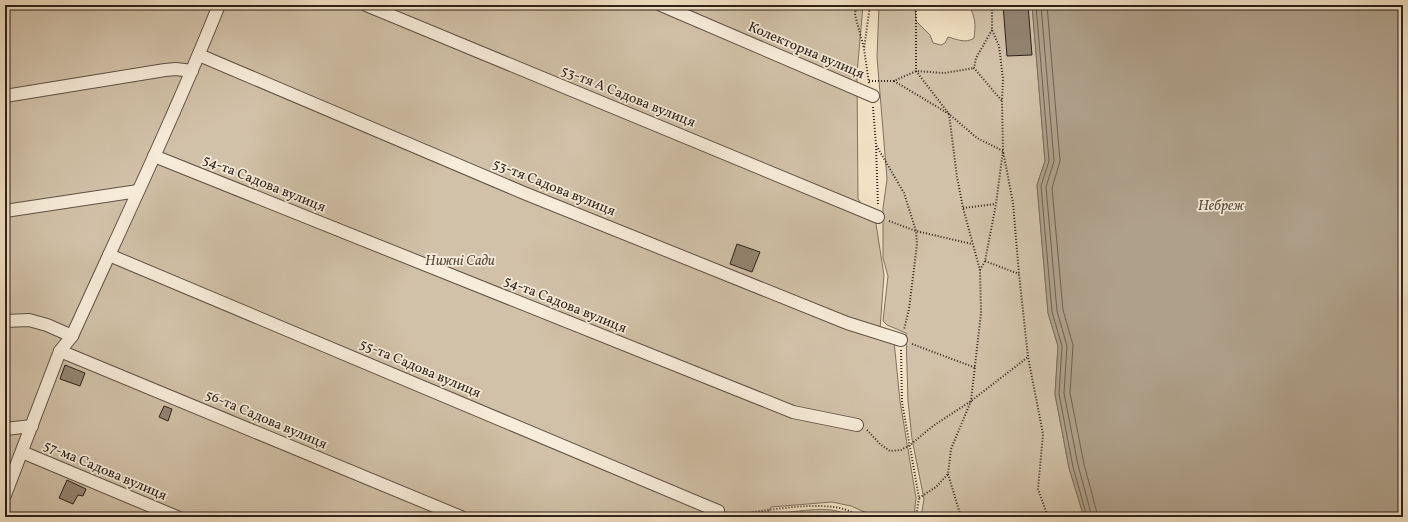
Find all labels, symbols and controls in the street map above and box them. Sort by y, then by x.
street label: Колекторна вулиця [745,18,867,84]
street label: 53-тя А Садова вулиця [558,61,698,133]
street label: 54-та Садова вулиця [200,151,328,217]
street label: 53-тя Садова вулиця [490,155,618,221]
water label: Небреж [1198,196,1245,217]
park label: Нижні Сади [425,252,495,271]
street label: 54-та Садова вулиця [501,272,629,338]
street label: 55-та Садова вулиця [356,335,484,403]
street label: 56-та Садова вулиця [202,386,330,454]
street label: 57-ма Садова вулиця [40,436,170,506]

